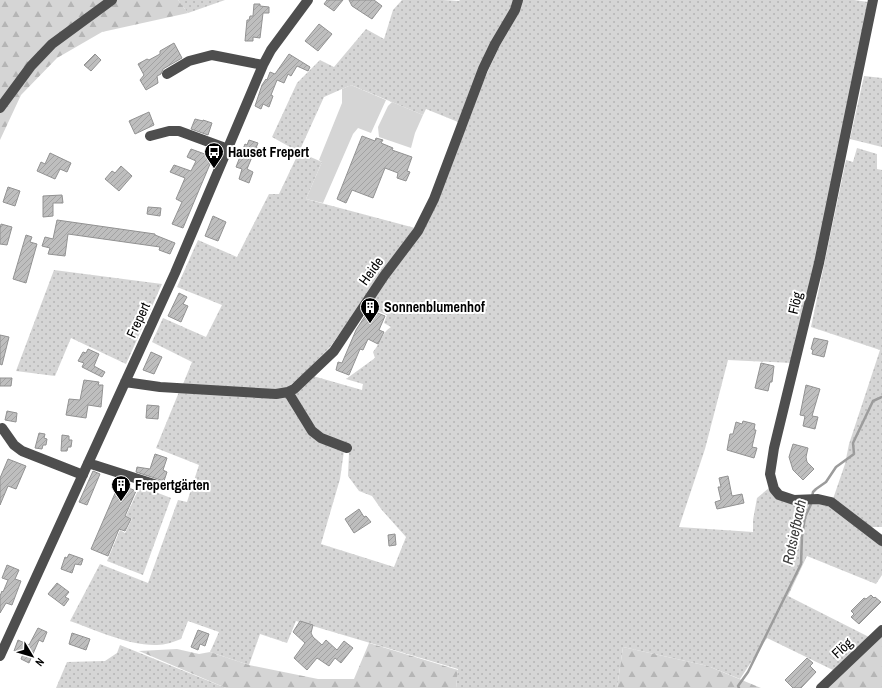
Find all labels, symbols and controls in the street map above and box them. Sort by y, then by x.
bus stop icon: Hauset Frepert [203,141,225,169]
place label: Hauset Frepert [228,143,309,161]
street label: Heide [355,253,387,289]
street label: Flög [784,289,807,316]
building icon: Sonnenblumenhof [359,296,381,324]
place label: Sonnenblumenhof [384,298,485,316]
street label: Frepert [122,299,154,341]
building icon: Frepertgärten [110,474,132,502]
place label: Frepertgärten [135,476,210,494]
water label: Rotsiefbach [777,498,811,566]
street label: Flög [828,633,857,662]
north arrow [12,636,52,676]
text: N [32,655,47,669]

